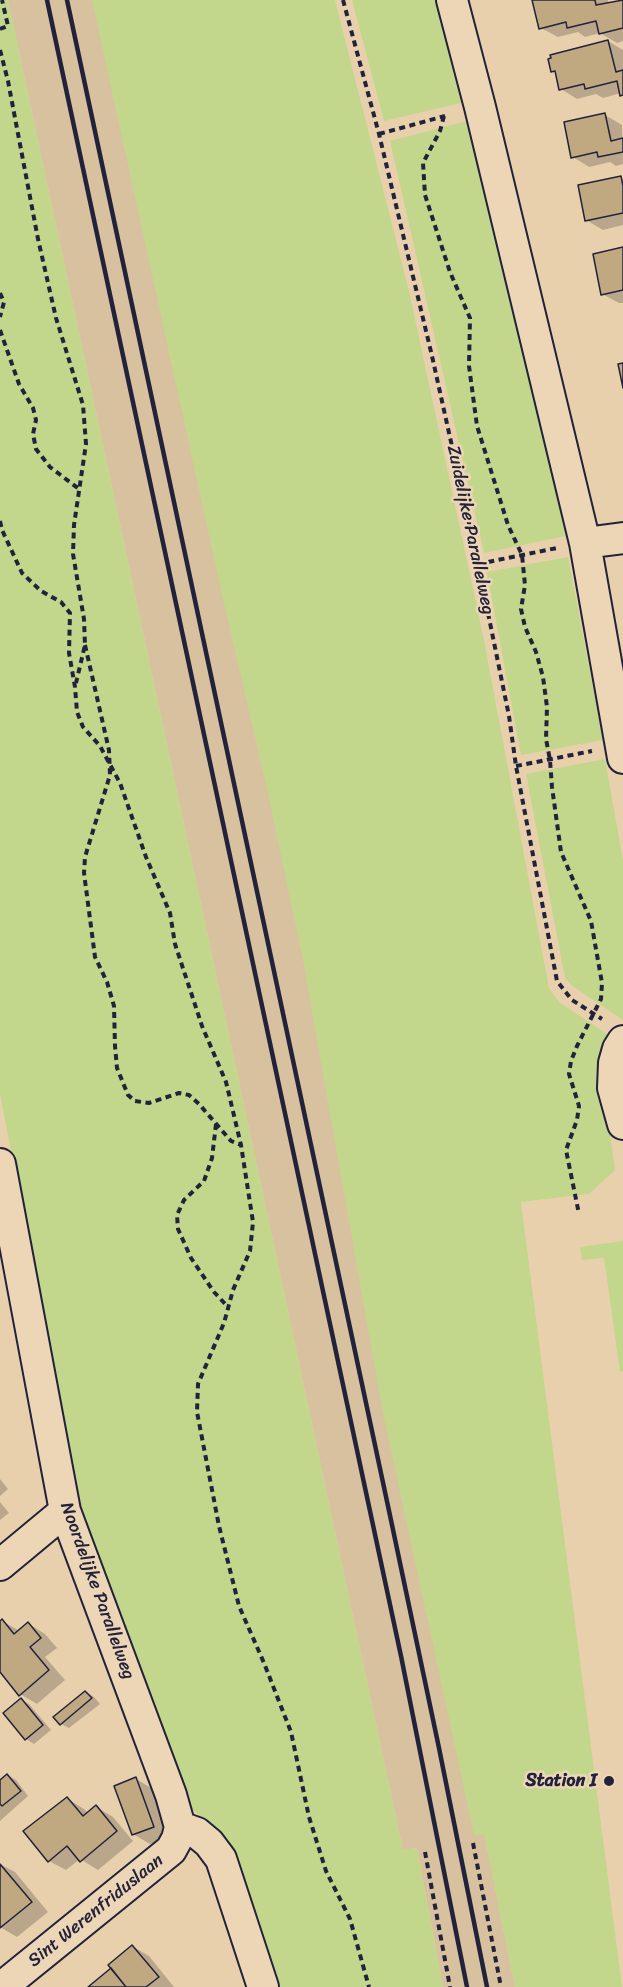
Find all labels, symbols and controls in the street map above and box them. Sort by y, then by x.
street label: Zuidelijke Parallelweg [441,443,499,617]
street label: Noordelijke Parallelweg [55,1499,139,1683]
place label: Station I [525,1770,597,1792]
marker: Station I [602,1774,616,1788]
street label: Sint Werenfriduslaan [24,1850,168,1972]

